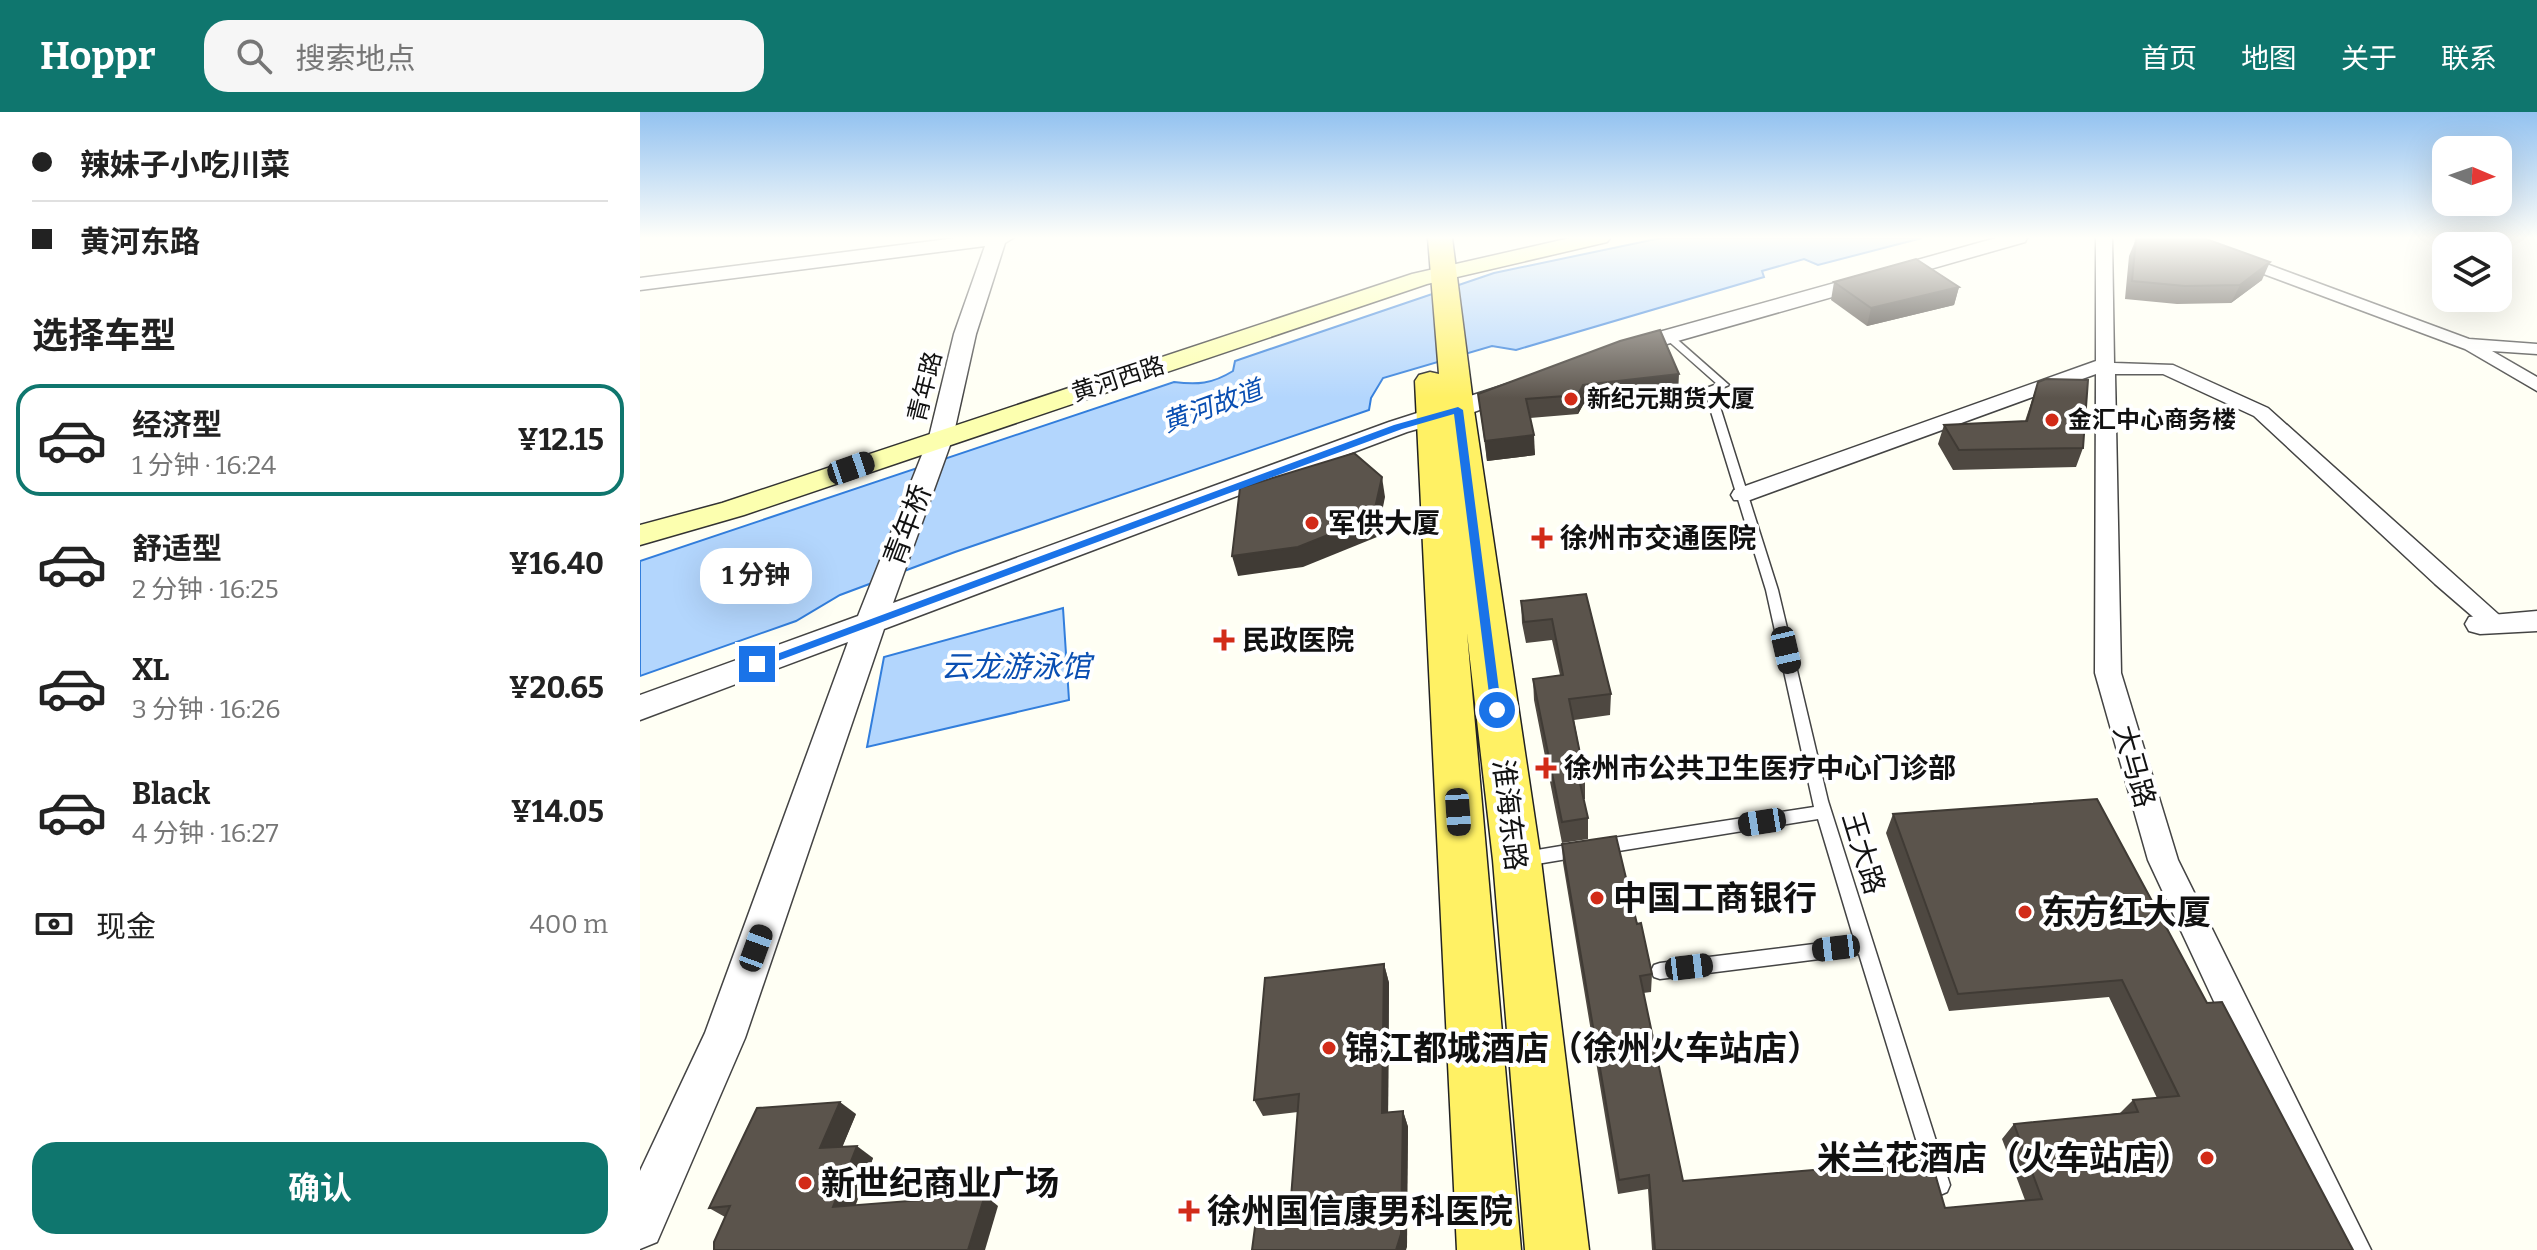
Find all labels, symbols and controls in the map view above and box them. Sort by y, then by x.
search box [204,20,764,92]
text: Hoppr [40,33,156,79]
icon: search [232,34,276,78]
text: 搜索地点 [296,41,416,77]
text: 首页 [2141,42,2197,75]
text: 地图 [2241,42,2297,75]
text: 关于 [2341,42,2397,75]
text: 联系 [2441,42,2497,75]
north arrow [2432,136,2512,216]
map controls [2432,136,2512,312]
text: 辣妹子小吃川菜 [80,147,290,183]
text: 黄河东路 [80,224,200,260]
button: layers [2432,232,2512,312]
text: 选择车型 [32,314,176,358]
street label: 青年路 [903,349,947,425]
street label: 黄河西路 [1068,351,1168,407]
water label: 黄河故道 [1158,373,1270,439]
place label: 新纪元期货大厦 [1587,385,1755,413]
marker: 新纪元期货大厦 [1562,390,1580,408]
icon: car [36,404,108,476]
place label: 金汇中心商务楼 [2068,406,2236,434]
text: 经济型 [132,407,222,443]
marker: 金汇中心商务楼 [2043,411,2061,429]
text: ¥12.15 [518,422,604,458]
car [824,449,878,487]
text: 1 分钟 · 16:24 [132,450,276,481]
street label: 青年桥 [877,480,938,570]
place label: 军供大厦 [1328,507,1440,540]
marker: 军供大厦 [1303,514,1321,532]
place label: 徐州市交通医院 [1560,522,1756,555]
marker: 徐州市交通医院 [1531,527,1553,549]
icon: car [36,528,108,600]
text: 舒适型 [132,531,222,567]
text: ¥16.40 [509,546,604,582]
callout: 1 分钟 [701,548,813,604]
text: 1 分钟 [722,560,790,591]
text: 2 分钟 · 16:25 [132,574,279,605]
place label: 民政医院 [1242,624,1354,657]
car [1769,624,1803,676]
marker: 民政医院 [1213,629,1235,651]
route end [739,646,775,682]
water label: 云龙游泳馆 [941,649,1095,685]
icon: car [36,652,108,724]
text: XL [132,652,169,688]
text: ¥20.65 [509,670,604,706]
route start [1479,692,1515,728]
text: 3 分钟 · 16:26 [132,694,281,725]
street label: 大马路 [2107,721,2162,811]
place label: 徐州市公共卫生医疗中心门诊部 [1564,752,1956,785]
street label: 淮海东路 [1486,757,1533,873]
marker: 徐州市公共卫生医疗中心门诊部 [1535,757,1557,779]
icon: car [36,776,108,848]
text: Black [132,776,210,812]
car [1444,787,1472,837]
text: ¥14.05 [511,794,604,830]
car [1736,806,1788,838]
street label: 王大路 [1835,808,1892,898]
text: 4 分钟 · 16:27 [132,818,279,849]
place label: 中国工商银行 [1613,878,1817,919]
marker: 中国工商银行 [1588,889,1606,907]
place label: 东方红大厦 [2041,892,2211,933]
icon: cash [32,902,76,946]
marker: 东方红大厦 [2016,903,2034,921]
text: 现金 [96,909,156,945]
text: 400 m [529,909,608,940]
car [737,921,775,975]
car [1811,933,1861,963]
car [1664,952,1714,982]
place label: 锦江都城酒店（徐州火车站店） [1345,1028,1821,1069]
marker: 锦江都城酒店（徐州火车站店） [1320,1039,1338,1057]
place label: 米兰花酒店（火车站店） [1817,1138,2191,1179]
button: 确认 [32,1142,608,1234]
marker: 米兰花酒店（火车站店） [2198,1149,2216,1167]
place label: 新世纪商业广场 [821,1163,1059,1204]
marker: 新世纪商业广场 [796,1174,814,1192]
place label: 徐州国信康男科医院 [1207,1191,1513,1232]
marker: 徐州国信康男科医院 [1178,1200,1200,1222]

